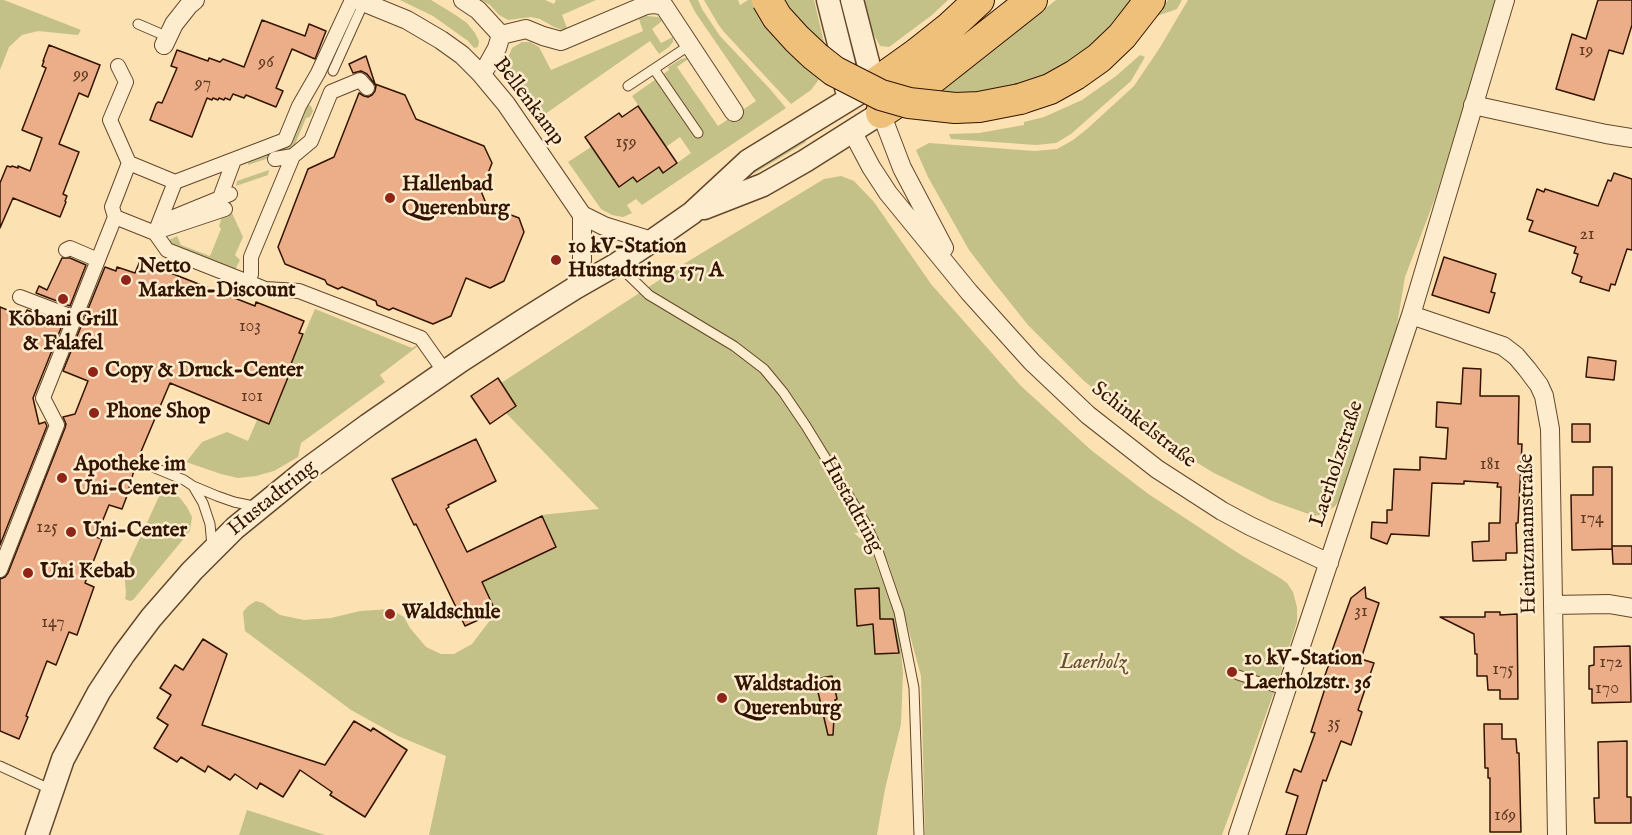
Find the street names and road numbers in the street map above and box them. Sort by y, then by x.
street label: Bellenkamp [487,53,569,151]
street label: Schinkelstraße [1086,377,1200,475]
street label: Laerholzstraße [1306,398,1370,530]
street label: Hustadtring [814,452,888,558]
street label: Heintzmannstraße [1515,454,1543,614]
street label: Hustadtring [224,456,322,542]

